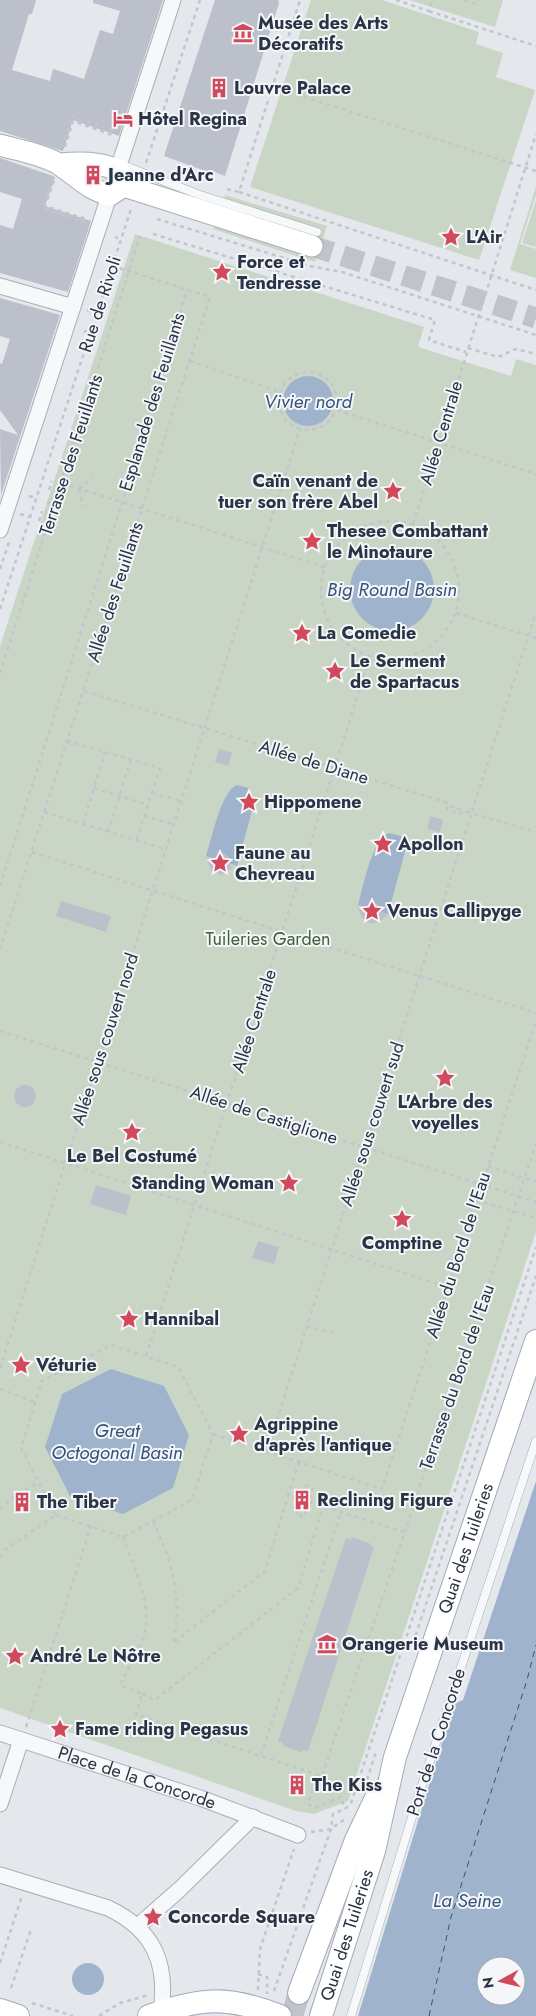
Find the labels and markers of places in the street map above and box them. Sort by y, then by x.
place label: Musée des Arts Décoratifs [258,10,388,57]
museum icon: Musée des Arts Décoratifs [232,22,254,44]
place label: Louvre Palace [234,75,351,101]
building icon: Louvre Palace [208,77,230,99]
place label: Hôtel Regina [138,106,247,132]
hotel icon: Hôtel Regina [112,108,134,130]
place label: Jeanne d'Arc [105,162,214,188]
building icon: Jeanne d'Arc [82,164,104,186]
place label: L'Air [466,224,503,250]
place icon: L'Air [440,226,462,248]
place label: Force et Tendresse [237,249,321,296]
place icon: Force et Tendresse [211,261,233,283]
place label: Caïn venant de tuer son frère Abel [218,468,378,515]
place icon: Caïn venant de tuer son frère Abel [382,480,404,502]
place label: Thesee Combattant le Minotaure [327,518,488,565]
place icon: Thesee Combattant le Minotaure [301,530,323,552]
place label: La Comedie [317,620,416,646]
place icon: La Comedie [291,622,313,644]
place label: Le Serment de Spartacus [350,648,459,695]
place icon: Le Serment de Spartacus [324,660,346,682]
place label: Hippomene [264,789,362,815]
place icon: Hippomene [238,791,260,813]
place label: Apollon [397,831,464,857]
place icon: Apollon [372,833,394,855]
place label: Faune au Chevreau [235,840,315,887]
place icon: Faune au Chevreau [209,852,231,874]
place label: Venus Callipyge [386,898,522,924]
place icon: Venus Callipyge [361,900,383,922]
place icon: L'Arbre des voyelles [434,1067,456,1089]
place label: L'Arbre des voyelles [398,1089,492,1136]
place icon: Le Bel Costumé [121,1121,143,1143]
place label: Le Bel Costumé [67,1143,197,1169]
place label: Standing Woman [131,1170,274,1196]
place icon: Standing Woman [278,1172,300,1194]
place icon: Comptine [391,1208,413,1230]
place label: Comptine [362,1230,442,1256]
place label: Hannibal [144,1306,219,1332]
place icon: Hannibal [118,1308,140,1330]
place label: Véturie [35,1352,97,1378]
place icon: Véturie [10,1354,32,1376]
place label: Agrippine d'après l'antique [253,1411,392,1458]
place icon: Agrippine d'après l'antique [228,1423,250,1445]
place label: Reclining Figure [317,1487,453,1513]
place label: The Tiber [37,1489,118,1515]
building icon: Reclining Figure [291,1489,313,1511]
building icon: The Tiber [11,1491,33,1513]
place label: Orangerie Museum [342,1631,504,1657]
museum icon: Orangerie Museum [316,1633,338,1655]
place label: André Le Nôtre [29,1643,161,1669]
place icon: André Le Nôtre [4,1645,26,1667]
place label: Fame riding Pegasus [75,1716,248,1742]
place icon: Fame riding Pegasus [49,1718,71,1740]
place label: The Kiss [312,1772,382,1798]
building icon: The Kiss [286,1774,308,1796]
place label: Concorde Square [168,1904,315,1930]
place icon: Concorde Square [142,1906,164,1928]

